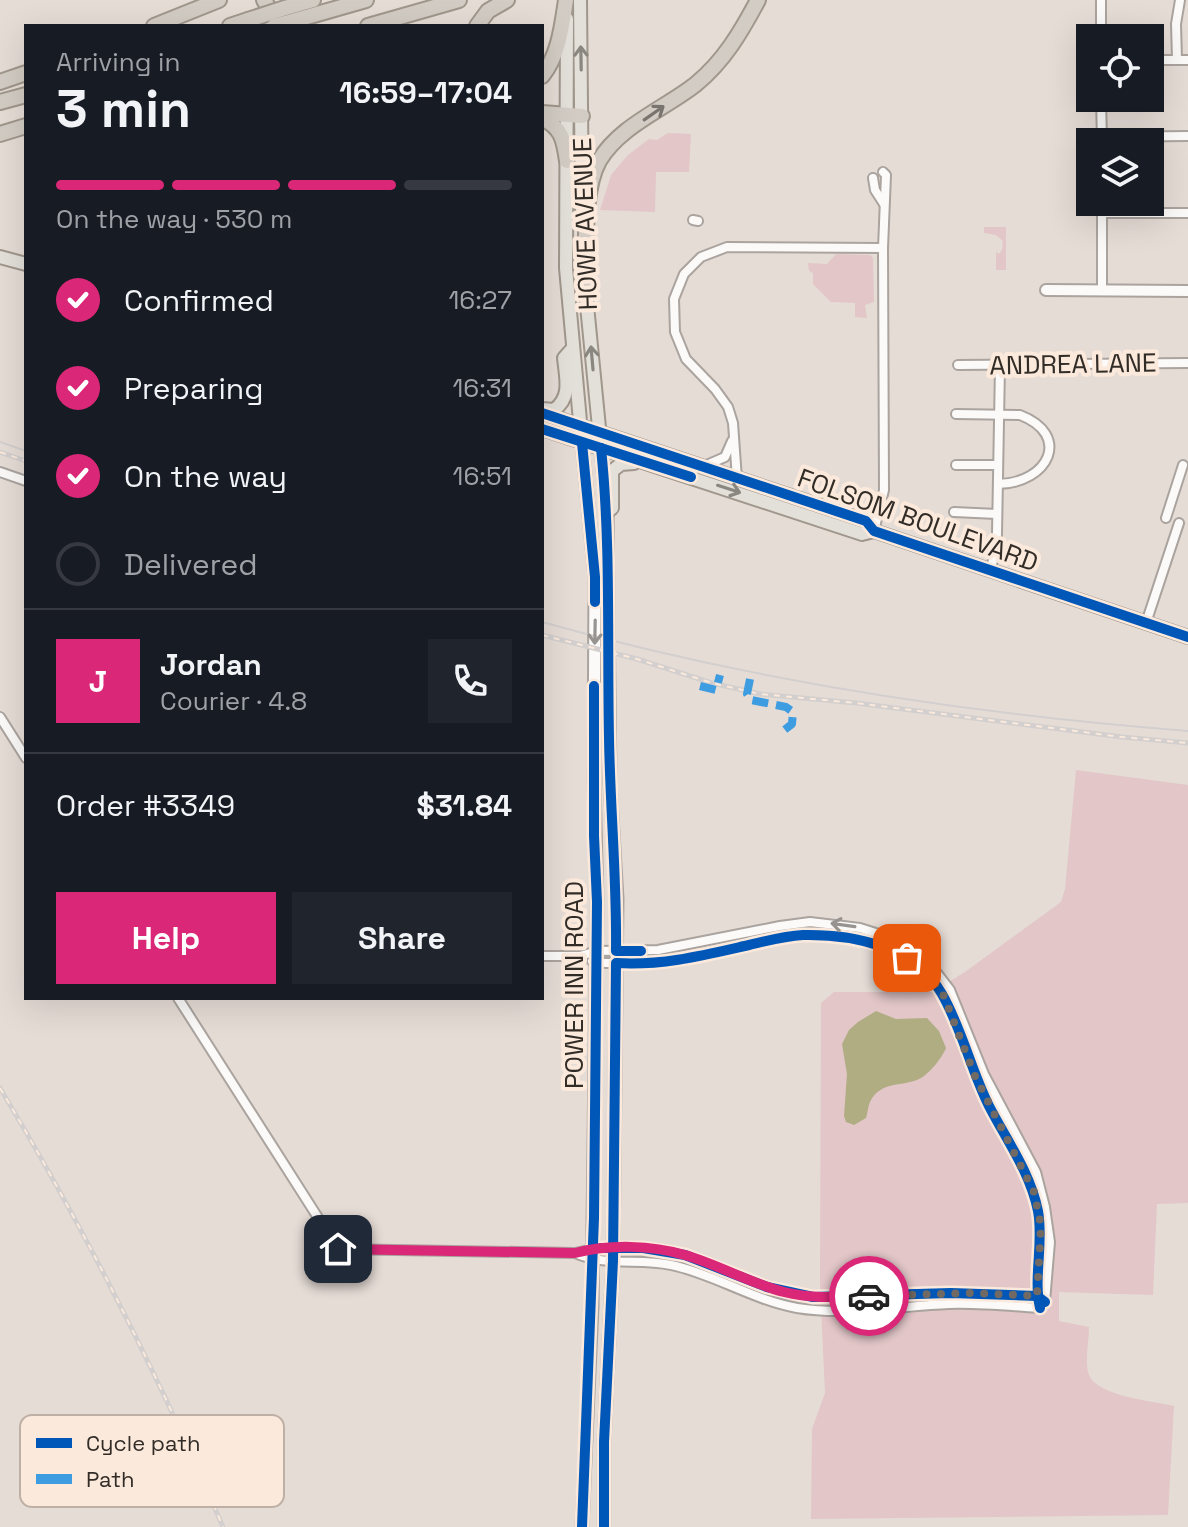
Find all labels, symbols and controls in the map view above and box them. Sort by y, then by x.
map controls [1076,24,1164,216]
button: locate [1076,24,1164,112]
text: Arriving in [56,45,180,79]
one-way arrow [573,45,589,72]
text: 16:59–17:04 [339,73,512,112]
text: 3 min [56,76,191,142]
one-way arrow [642,105,664,121]
button: layers [1076,128,1164,216]
street label: HOWE AVENUE [565,137,605,311]
text: On the way · 530 m [56,202,292,236]
icon: check [56,278,100,322]
text: Confirmed [124,281,274,320]
text: 16:27 [449,283,512,317]
one-way arrow [585,345,600,372]
street label: ANDREA LANE [989,346,1157,382]
icon: check [56,366,100,410]
text: Preparing [124,369,263,408]
text: 16:31 [452,371,512,405]
icon: check [56,454,100,498]
text: On the way [124,457,287,496]
text: 16:51 [453,459,512,493]
street label: FOLSOM BOULEVARD [793,461,1043,579]
one-way arrow [716,483,741,498]
text: Delivered [124,545,258,584]
one-way arrow [587,618,603,645]
button: phone [428,639,512,723]
text: Jordan [160,645,262,684]
text: J [89,662,107,701]
text: Courier · 4.8 [160,684,307,718]
text: Order #3349 [56,786,235,825]
text: $31.84 [417,786,512,825]
street label: POWER INN ROAD [557,881,591,1089]
button: Help [56,892,276,984]
button: Share [292,892,512,984]
one-way arrow [831,917,856,932]
pin [873,924,941,992]
icon: bag [885,936,929,980]
pin [304,1215,372,1283]
icon: home [316,1227,360,1271]
courier [829,1256,909,1336]
icon: car [847,1274,891,1318]
legend [20,1415,284,1507]
text: Cycle path [86,1429,201,1457]
text: Path [86,1465,135,1493]

